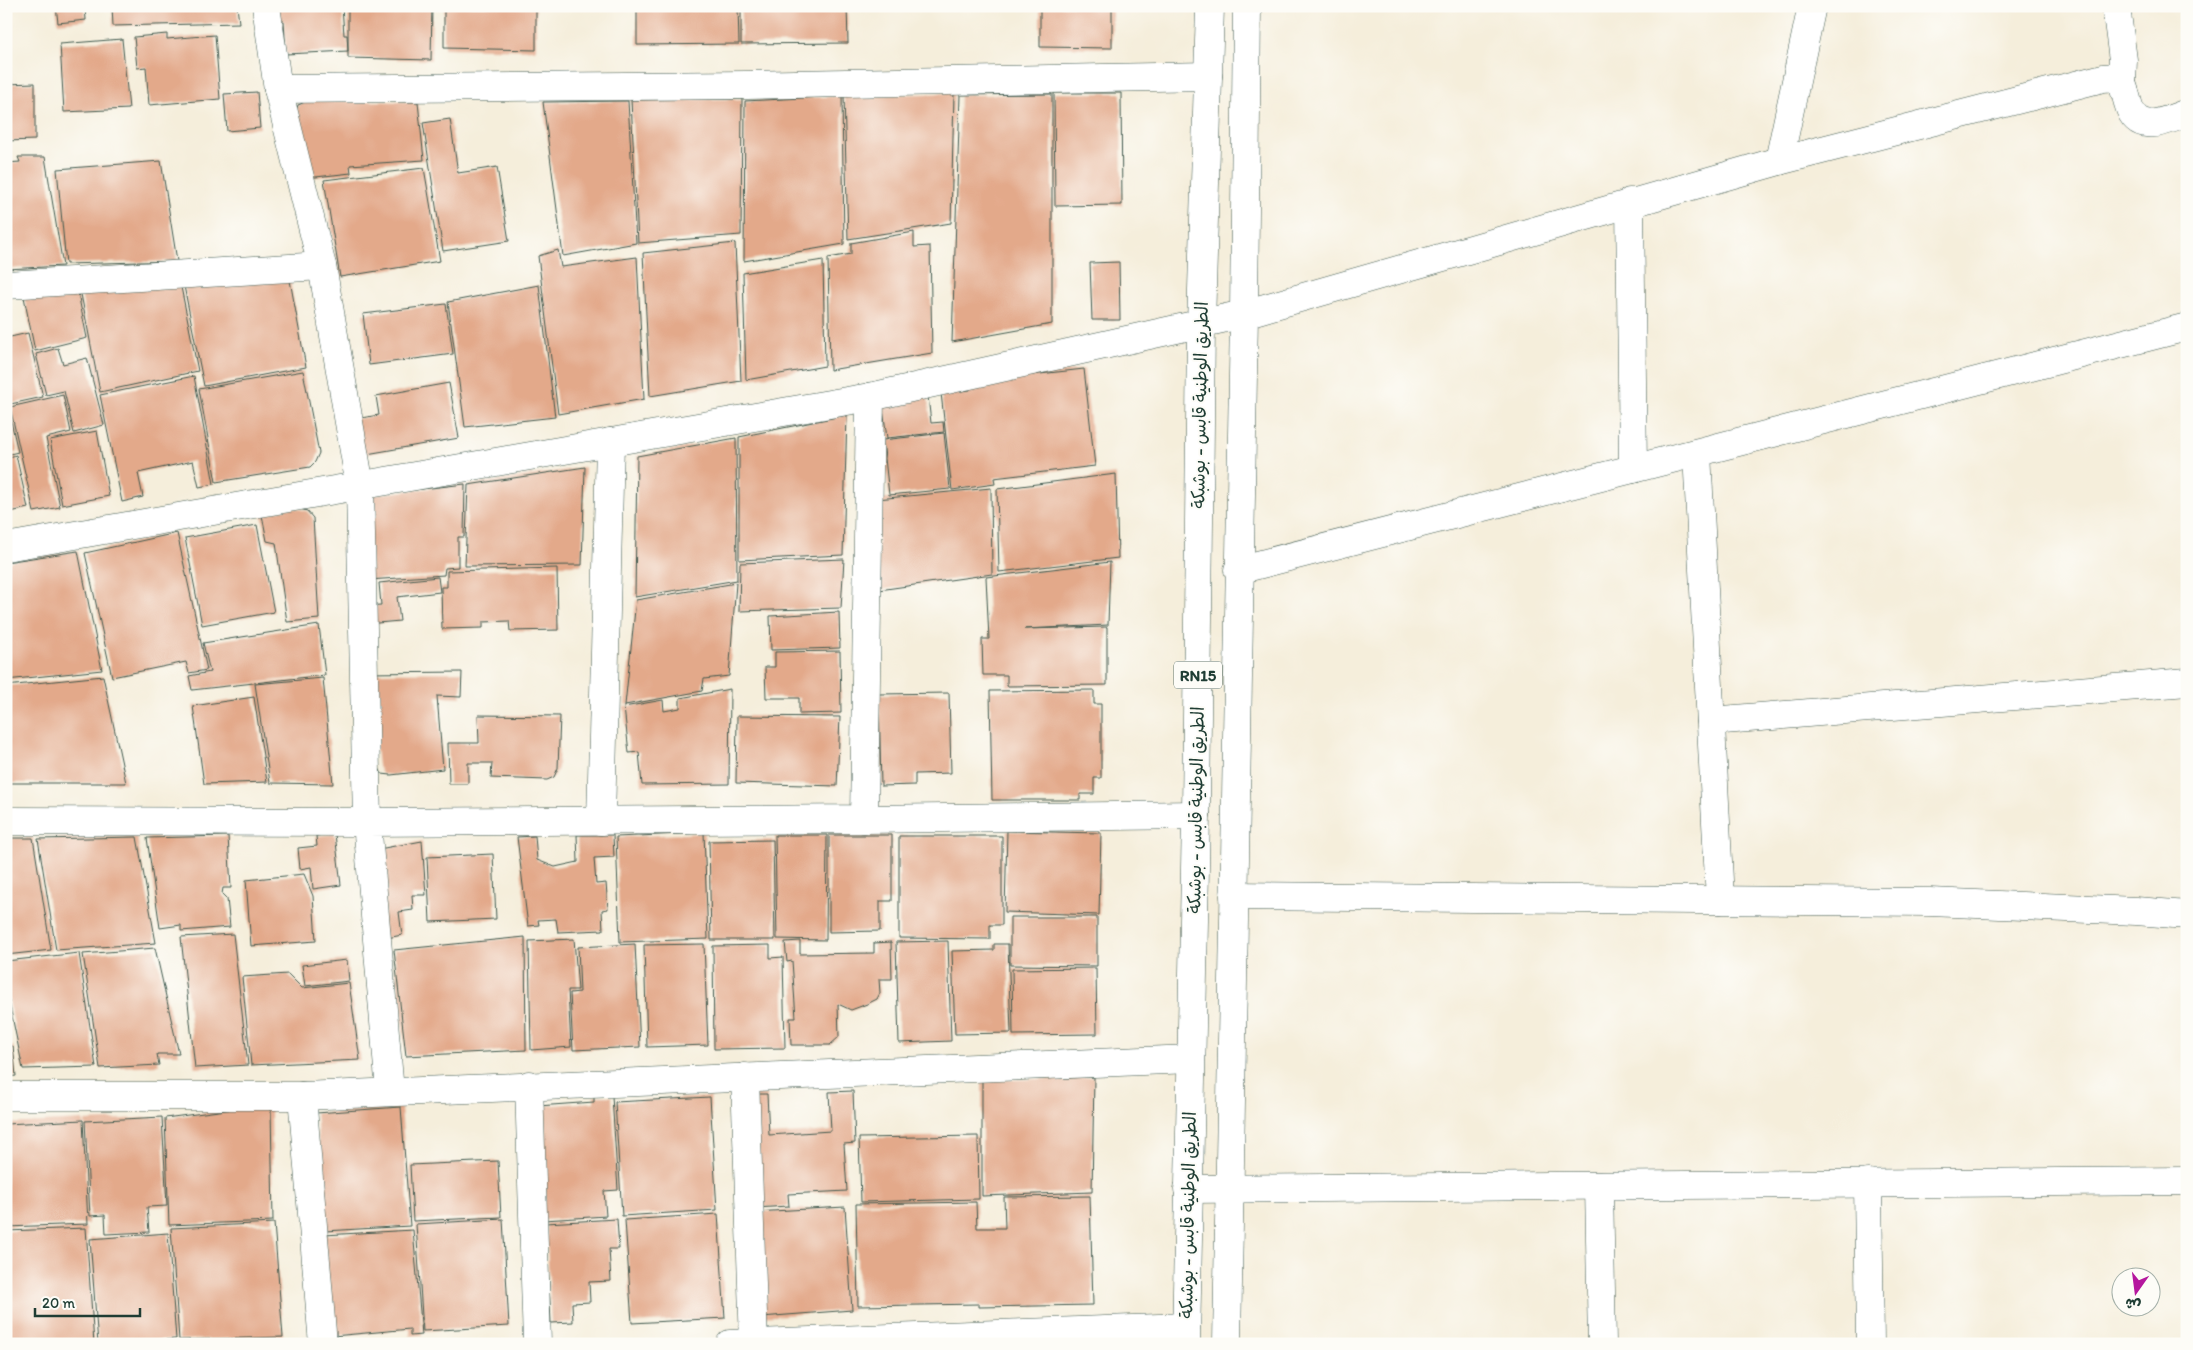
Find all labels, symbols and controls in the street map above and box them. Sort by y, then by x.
street label: الطريق الوطنية قابس - بوشبكة [1187,301,1213,509]
road number: RN15 [1174,662,1222,688]
street label: الطريق الوطنية قابس - بوشبكة [1183,706,1209,914]
street label: الطريق الوطنية قابس - بوشبكة [1175,1111,1201,1319]
north arrow [2110,1268,2160,1318]
scale bar [35,1285,140,1317]
text: 20 m [42,1294,76,1312]
text: ش [2123,1294,2143,1314]

